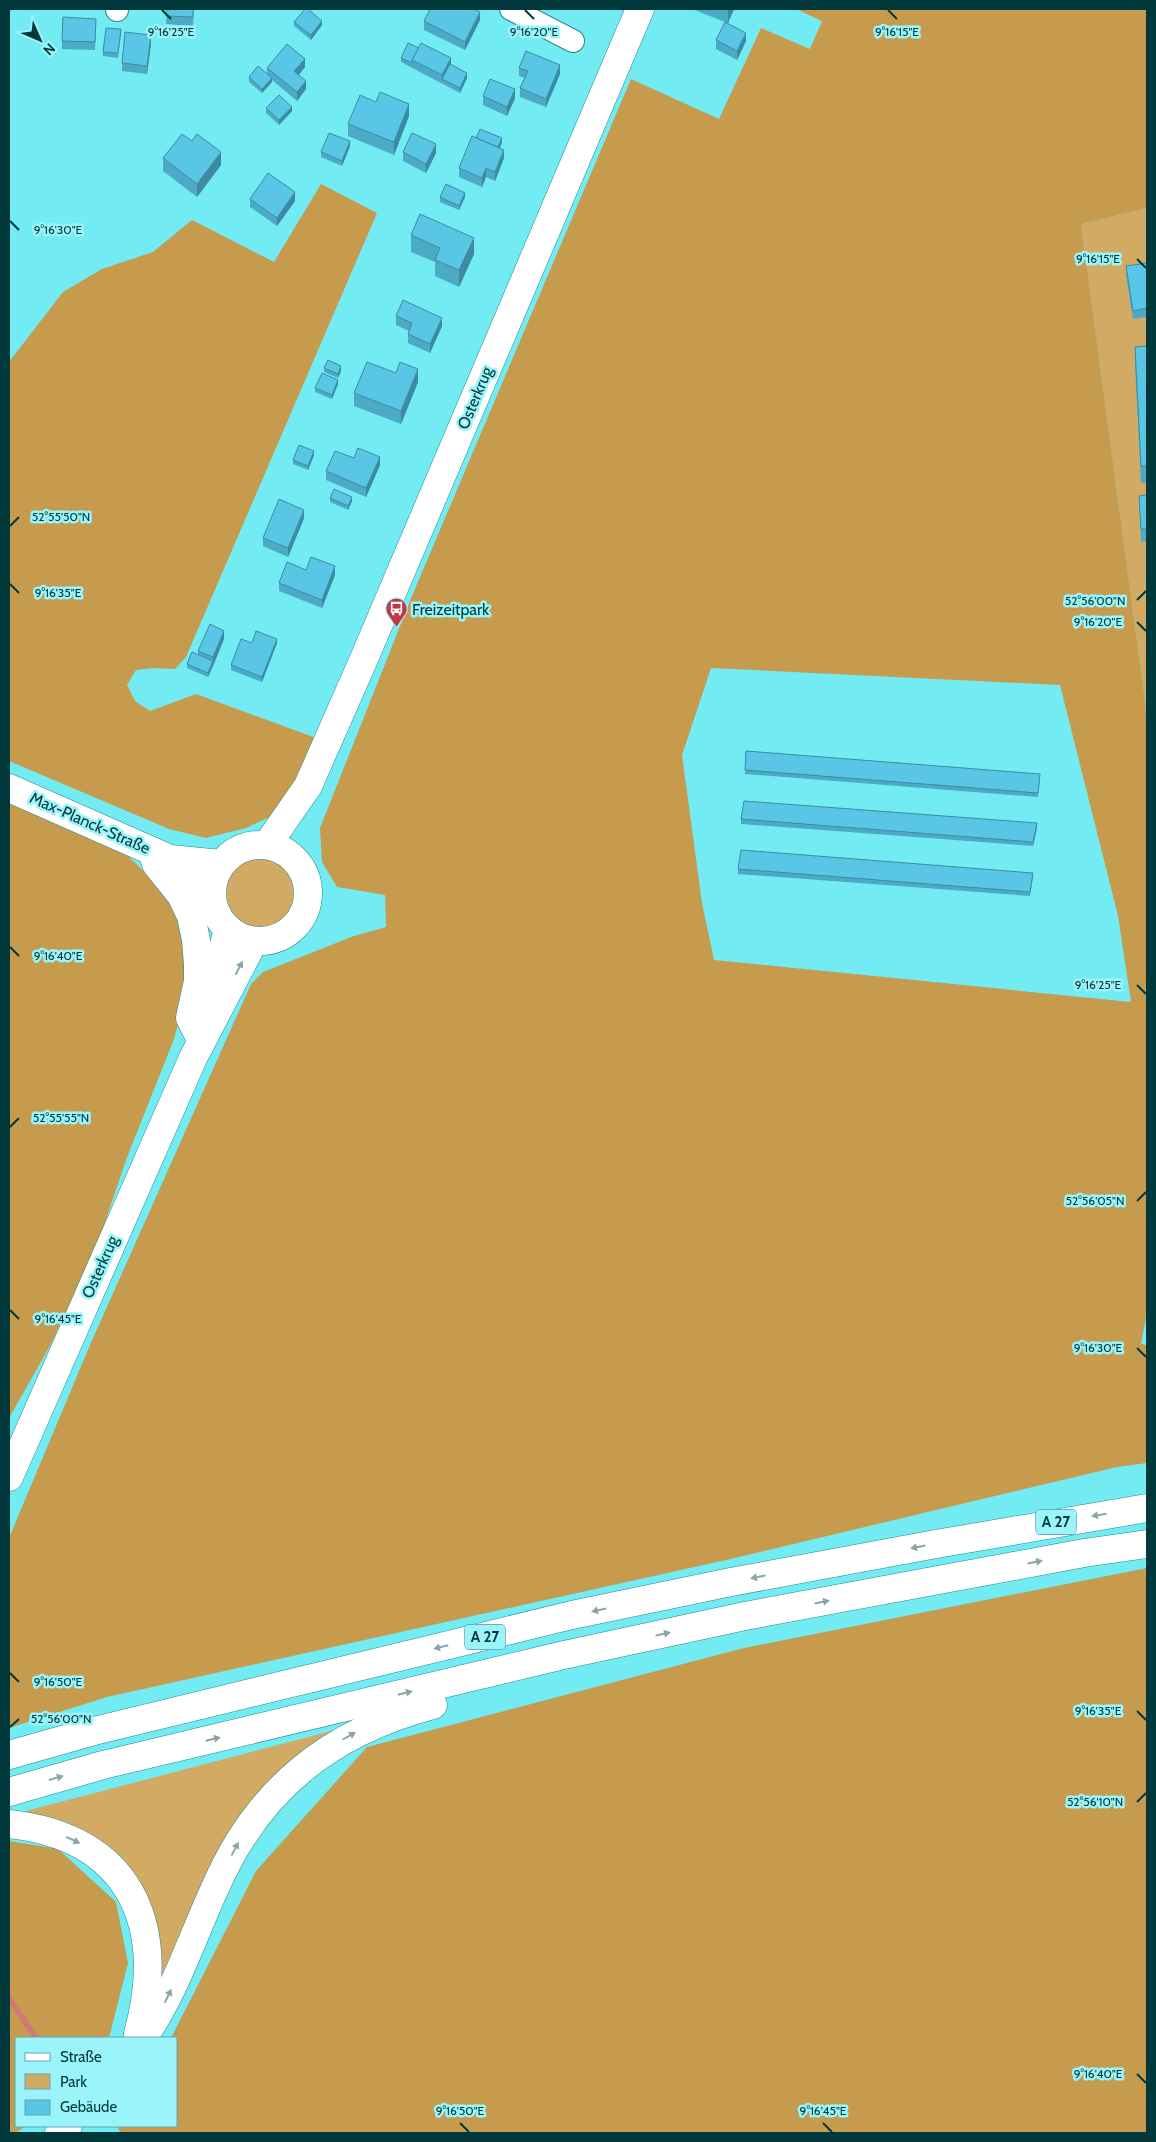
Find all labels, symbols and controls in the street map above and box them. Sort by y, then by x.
north arrow [15,15,65,65]
text: 9°16'25"E [148,24,195,39]
text: 9°16'20"E [510,24,558,39]
text: 9°16'15"E [875,24,919,39]
text: N [39,39,59,59]
text: 9°16'30"E [34,222,83,237]
text: 9°16'15"E [1076,251,1120,266]
street label: Osterkrug [453,363,497,432]
text: 52°55'50"N [32,509,90,524]
text: 9°16'35"E [35,585,82,600]
text: 52°56'00"N [1065,593,1125,608]
bus stop icon: Freizeitpark [384,597,408,628]
place label: Freizeitpark [412,600,490,619]
text: 9°16'20"E [1074,614,1122,629]
street label: Max-Planck-Straße [27,788,153,858]
text: 9°16'40"E [34,948,83,963]
one-way arrow [236,961,244,975]
text: 9°16'25"E [1075,977,1122,992]
text: 52°55'55"N [33,1110,89,1125]
text: 52°56'05"N [1066,1193,1124,1208]
street label: Osterkrug [78,1232,123,1301]
text: 9°16'45"E [35,1311,82,1326]
text: 9°16'30"E [1074,1340,1123,1355]
road number: A 27 [1036,1510,1076,1534]
one-way arrow [1091,1511,1107,1519]
one-way arrow [909,1544,925,1552]
one-way arrow [1028,1557,1044,1565]
one-way arrow [750,1574,766,1582]
one-way arrow [815,1597,831,1605]
one-way arrow [591,1606,606,1614]
road number: A 27 [465,1624,505,1650]
one-way arrow [655,1630,670,1638]
one-way arrow [433,1643,448,1651]
text: 9°16'50"E [34,1674,83,1689]
one-way arrow [398,1689,413,1697]
text: 9°16'35"E [1075,1703,1122,1718]
text: 52°56'00"N [31,1711,91,1726]
one-way arrow [343,1732,356,1741]
one-way arrow [206,1735,221,1743]
one-way arrow [48,1774,63,1782]
text: 52°56'10"N [1067,1794,1123,1809]
one-way arrow [65,1836,80,1844]
one-way arrow [231,1841,239,1856]
one-way arrow [164,1989,172,2004]
legend [15,2037,178,2127]
text: Straße [60,2048,102,2066]
text: 9°16'40"E [1074,2066,1123,2081]
text: Park [60,2073,87,2091]
text: Gebäude [60,2098,117,2116]
text: 9°16'50"E [436,2103,485,2118]
text: 9°16'45"E [800,2103,847,2118]

